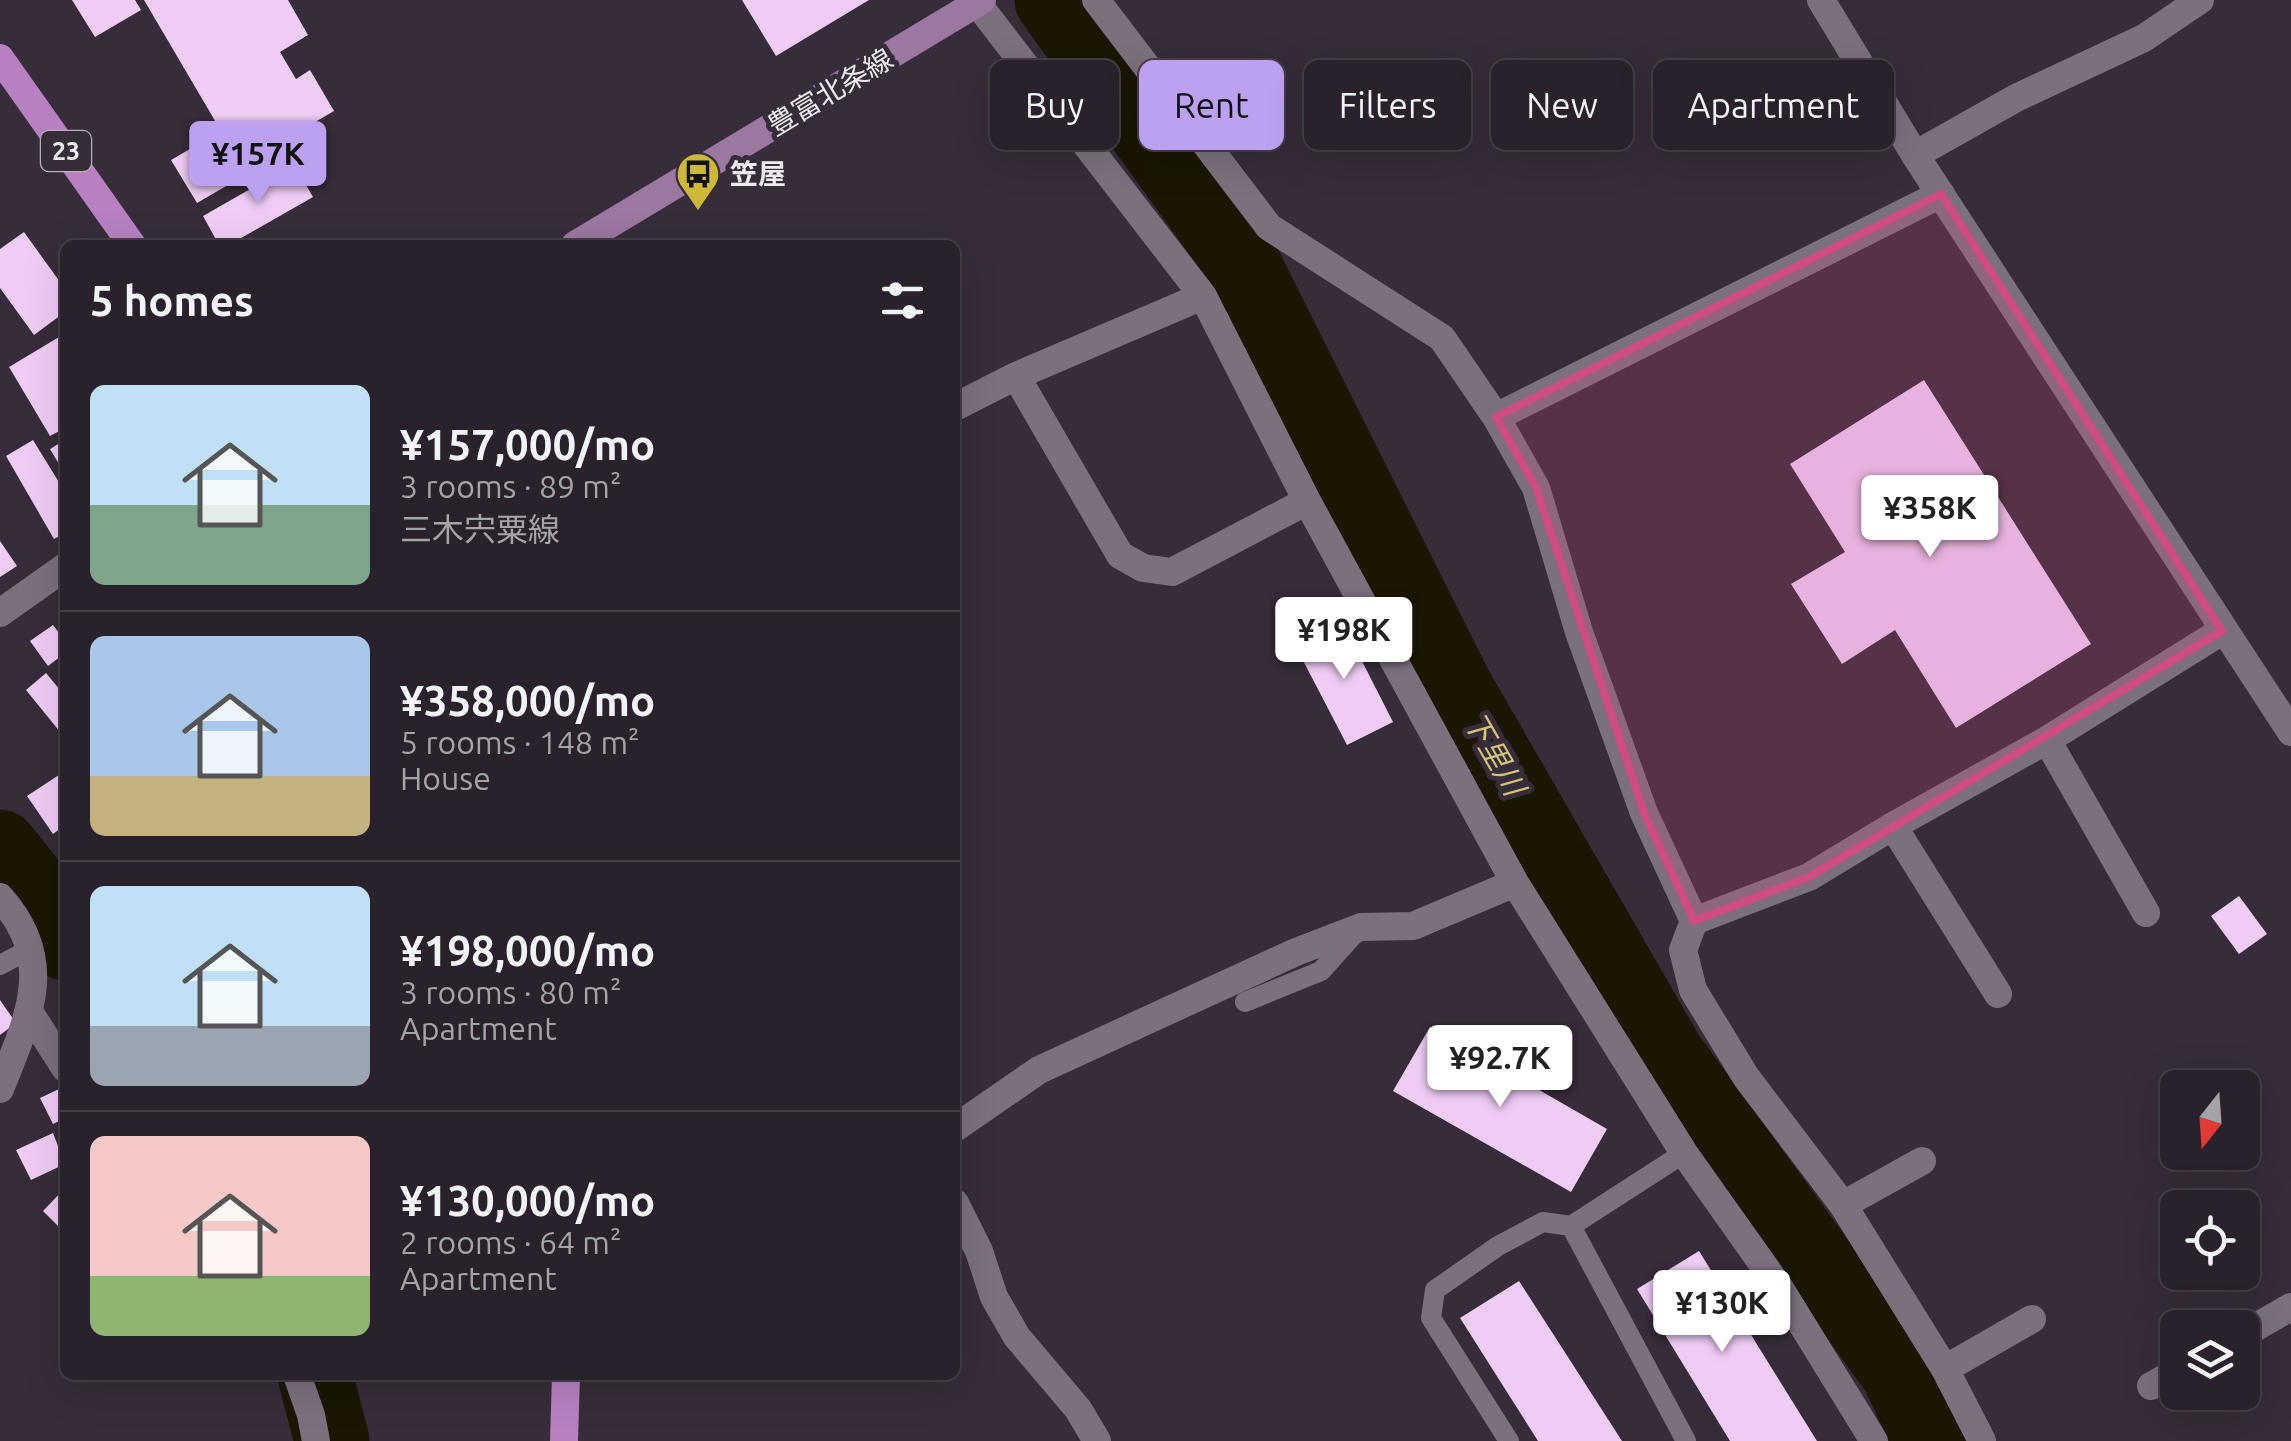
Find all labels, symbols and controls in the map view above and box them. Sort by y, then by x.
street label: 豊富北条線 [762,42,898,141]
chip: Buy [990,60,1119,150]
chip: Rent [1139,60,1284,150]
chip: Filters [1304,60,1471,150]
chip: New [1491,60,1633,150]
chip: Apartment [1653,60,1894,150]
pin: ¥157K [188,121,328,206]
road number: 23 [41,131,91,171]
text: ¥157K [211,135,305,171]
bus stop icon: 笠屋 [675,151,721,212]
place label: 笠屋 [730,158,786,189]
icon: filters [875,273,930,328]
text: 5 homes [90,277,254,324]
text: ¥157,000/mo [400,421,655,468]
icon: home [170,425,290,545]
text: 3 rooms · 89 m² [400,468,621,504]
pin: ¥358K [1860,475,2000,560]
text: ¥358K [1883,489,1977,525]
text: 三木宍粟線 [400,511,560,547]
pin: ¥198K [1274,597,1414,682]
text: ¥198K [1297,611,1391,647]
icon: home [170,676,290,796]
text: ¥358,000/mo [400,677,655,724]
water label: 下里川 [1458,706,1534,804]
text: 5 rooms · 148 m² [400,724,640,760]
text: House [400,760,491,796]
icon: home [170,926,290,1046]
text: ¥198,000/mo [400,927,655,974]
text: 3 rooms · 80 m² [400,974,621,1010]
text: Apartment [400,1010,557,1046]
pin: ¥92.7K [1419,1025,1581,1110]
text: ¥92.7K [1449,1039,1551,1075]
north arrow [2160,1070,2260,1170]
map controls [2160,1070,2260,1410]
icon: home [170,1176,290,1296]
text: ¥130,000/mo [400,1177,655,1224]
button: locate [2160,1190,2260,1290]
text: 2 rooms · 64 m² [400,1224,621,1260]
text: Apartment [400,1260,557,1296]
pin: ¥130K [1652,1270,1792,1355]
text: ¥130K [1675,1284,1769,1320]
button: layers [2160,1310,2260,1410]

